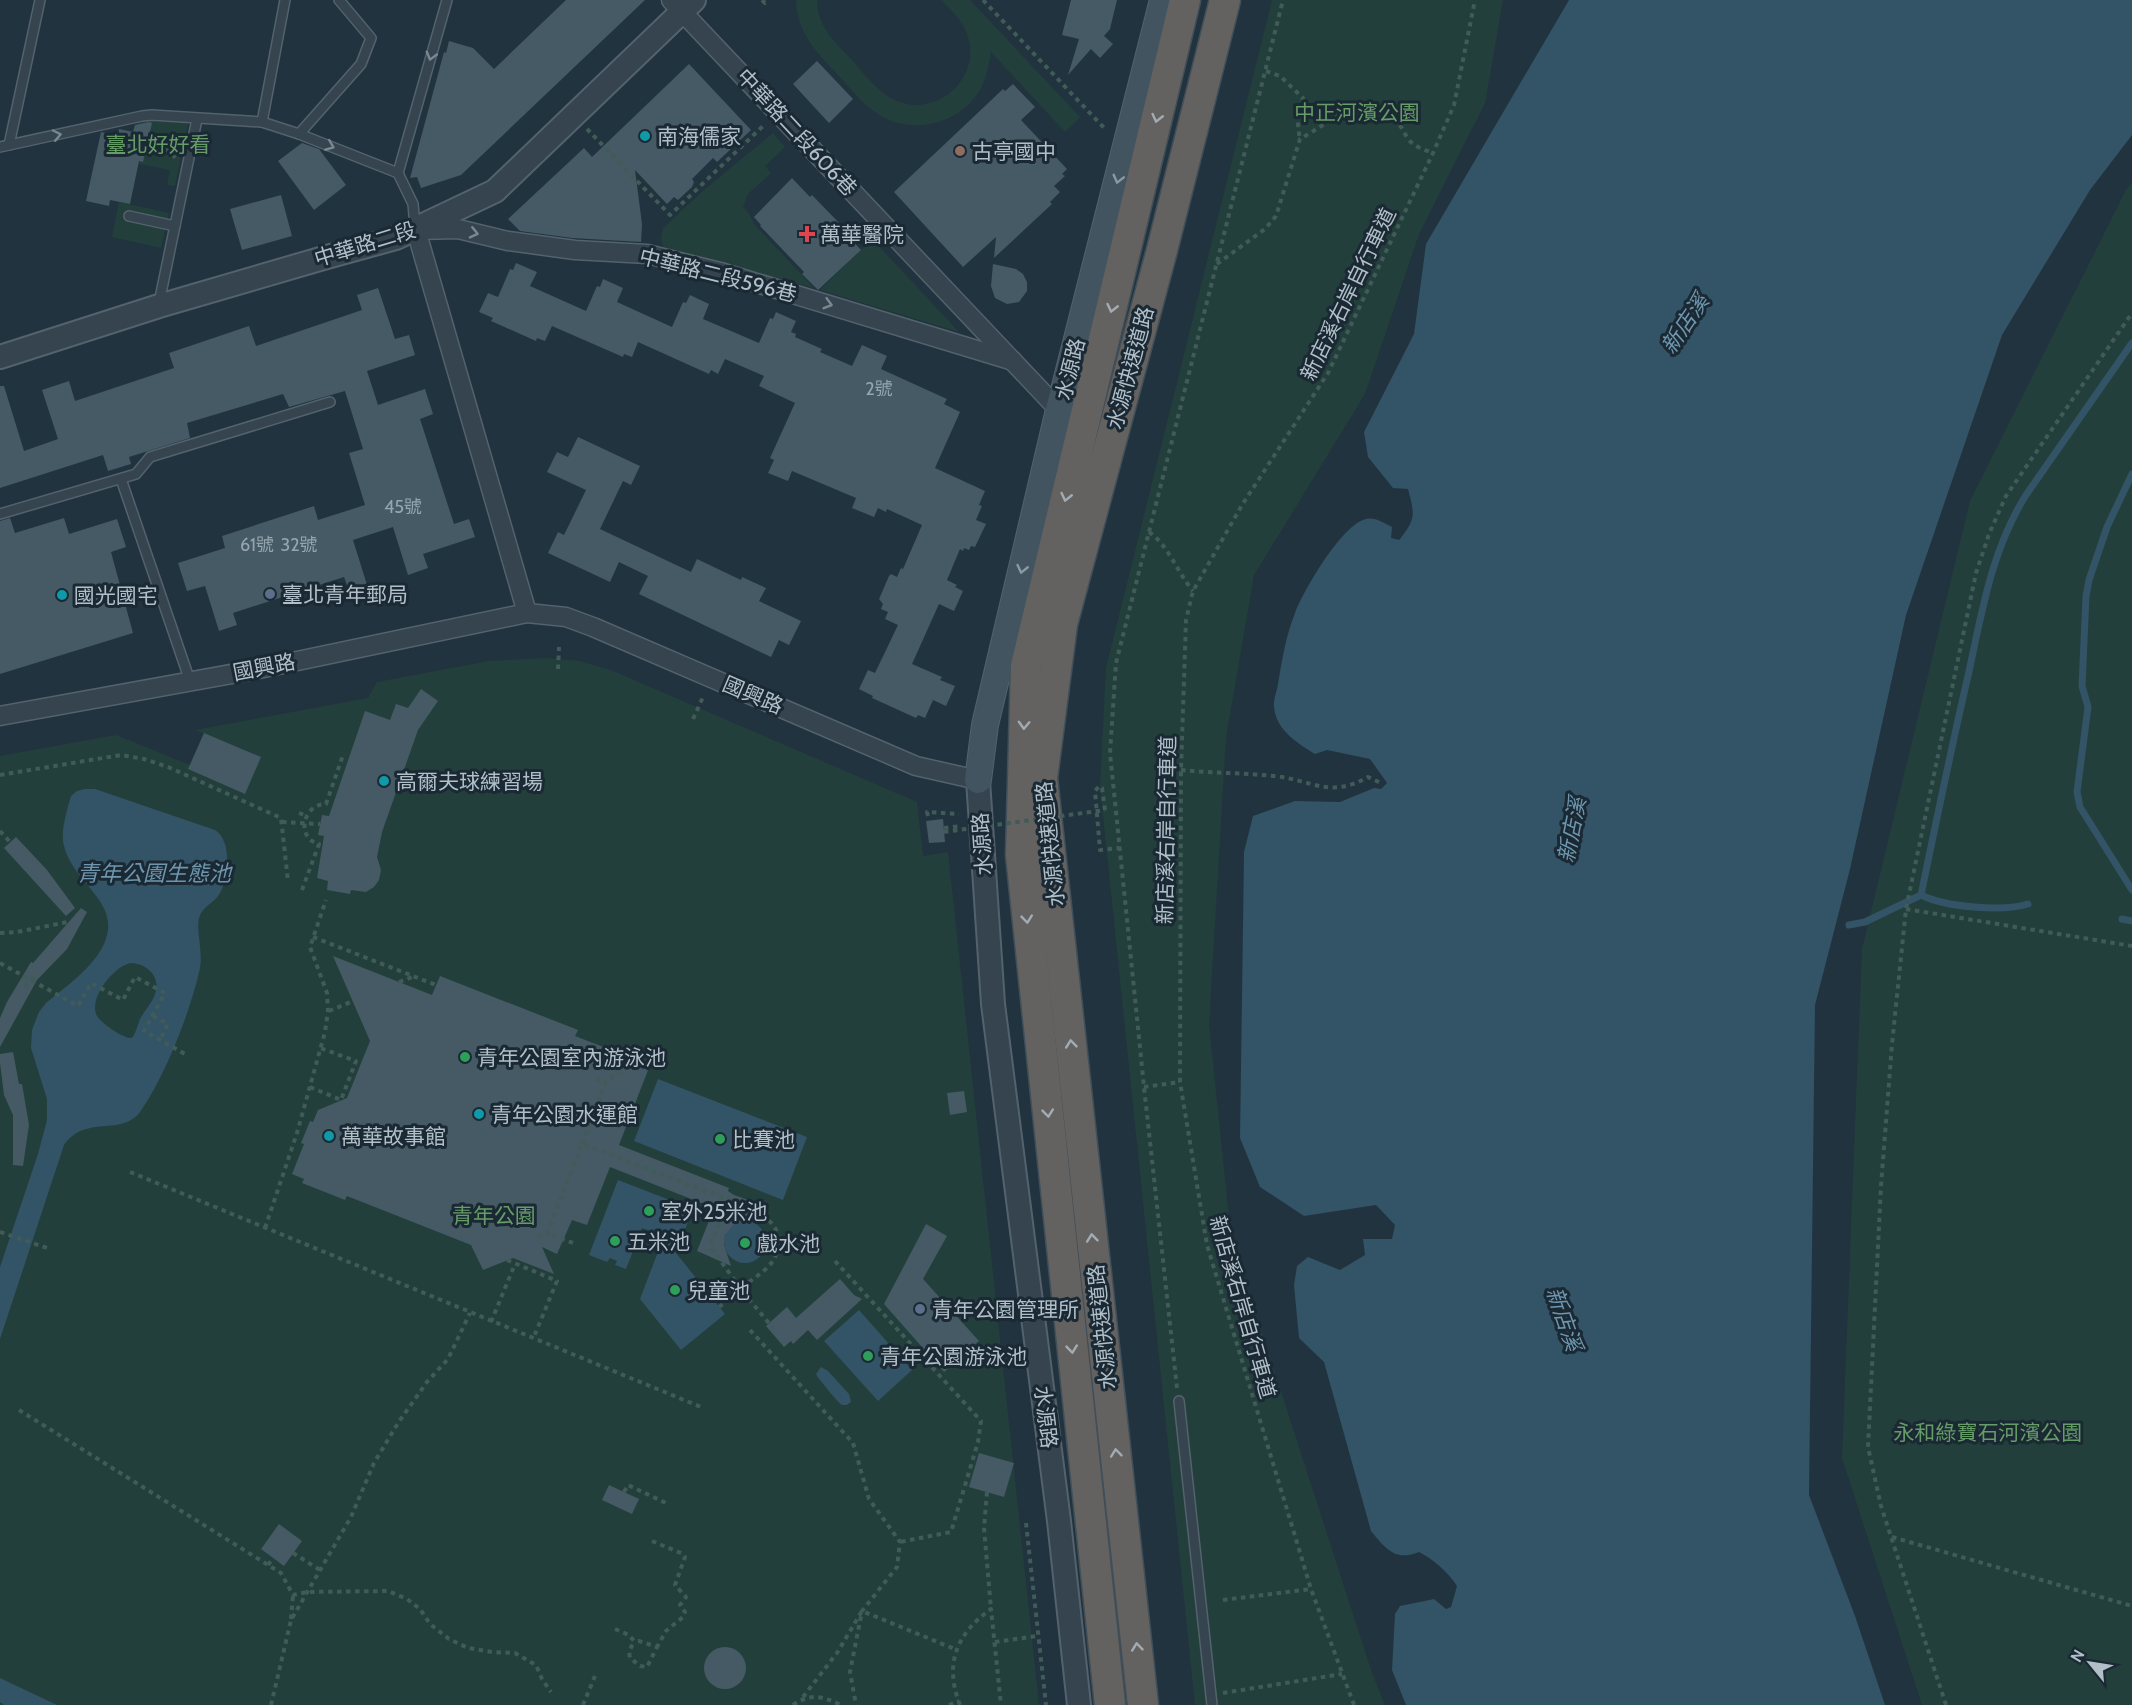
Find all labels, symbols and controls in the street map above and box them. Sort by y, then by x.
one-way arrow [426,51,439,61]
street label: 中華路二段606巷 [732,63,862,201]
park label: 中正河濱公園 [1294,100,1420,125]
one-way arrow [1151,113,1164,123]
place label: 南海儒家 [657,124,741,149]
one-way arrow [52,129,62,142]
marker: 南海儒家 [638,129,652,143]
park label: 臺北好好看 [106,132,211,157]
one-way arrow [323,139,334,151]
place label: 古亭國中 [972,139,1056,164]
marker: 古亭國中 [953,144,967,158]
one-way arrow [1112,174,1125,184]
street label: 新店溪右岸自行車道 [1295,204,1401,384]
street label: 中華路二段 [311,217,419,271]
place label: 萬華醫院 [820,222,904,247]
marker: 萬華醫院 [798,225,816,243]
one-way arrow [469,226,479,239]
street label: 中華路二段596巷 [637,243,799,307]
water label: 新店溪 [1655,287,1716,359]
one-way arrow [823,297,833,309]
one-way arrow [1106,303,1119,313]
street label: 水源快速道路 [1102,304,1158,432]
street label: 水源路 [1050,335,1090,403]
house number: 2號 [865,378,893,400]
one-way arrow [1061,492,1074,502]
house number: 45號 [384,496,422,518]
house number: 61號 [240,534,274,556]
house number: 32號 [280,534,318,556]
one-way arrow [1016,564,1029,574]
place label: 臺北青年郵局 [282,582,408,607]
place label: 國光國宅 [74,583,158,608]
marker: 臺北青年郵局 [263,587,277,601]
marker: 國光國宅 [55,588,69,602]
street label: 國興路 [231,649,297,685]
street label: 國興路 [719,671,787,719]
one-way arrow [1018,720,1030,729]
street label: 新店溪右岸自行車道 [1152,735,1180,925]
place label: 高爾夫球練習場 [396,769,543,794]
marker: 高爾夫球練習場 [377,774,391,788]
street label: 水源快速道路 [1031,780,1069,908]
water label: 新店溪 [1552,792,1592,865]
street label: 水源路 [967,812,997,876]
water label: 青年公園生態池 [77,860,233,887]
one-way arrow [1020,915,1033,924]
one-way arrow [1065,1040,1078,1049]
place label: 青年公園室內游泳池 [477,1045,666,1070]
marker: 青年公園室內游泳池 [458,1050,472,1064]
place label: 青年公園水運館 [491,1102,638,1127]
marker: 青年公園水運館 [472,1107,486,1121]
one-way arrow [1041,1109,1053,1118]
place label: 萬華故事館 [341,1124,446,1149]
place label: 比賽池 [732,1127,795,1152]
marker: 萬華故事館 [322,1129,336,1143]
marker: 比賽池 [713,1132,727,1146]
place label: 室外25米池 [661,1199,767,1224]
park label: 青年公園 [452,1203,536,1228]
marker: 室外25米池 [642,1204,656,1218]
street label: 新店溪右岸自行車道 [1205,1213,1281,1401]
place label: 五米池 [627,1229,690,1254]
place label: 戲水池 [757,1231,820,1256]
marker: 五米池 [608,1234,622,1248]
one-way arrow [1086,1234,1099,1243]
marker: 戲水池 [738,1236,752,1250]
street label: 水源快速道路 [1083,1263,1121,1391]
place label: 兒童池 [687,1278,750,1303]
marker: 兒童池 [668,1283,682,1297]
water label: 新店溪 [1540,1283,1588,1357]
place label: 青年公園管理所 [932,1297,1079,1322]
marker: 青年公園管理所 [913,1302,927,1316]
place label: 青年公園游泳池 [880,1344,1027,1369]
one-way arrow [1065,1344,1078,1353]
marker: 青年公園游泳池 [861,1349,875,1363]
street label: 水源路 [1030,1384,1062,1450]
park label: 永和綠寶石河濱公園 [1894,1420,2083,1445]
one-way arrow [1110,1448,1122,1458]
north arrow [2060,1633,2120,1693]
one-way arrow [1131,1642,1143,1651]
text: N [2066,1646,2088,1665]

